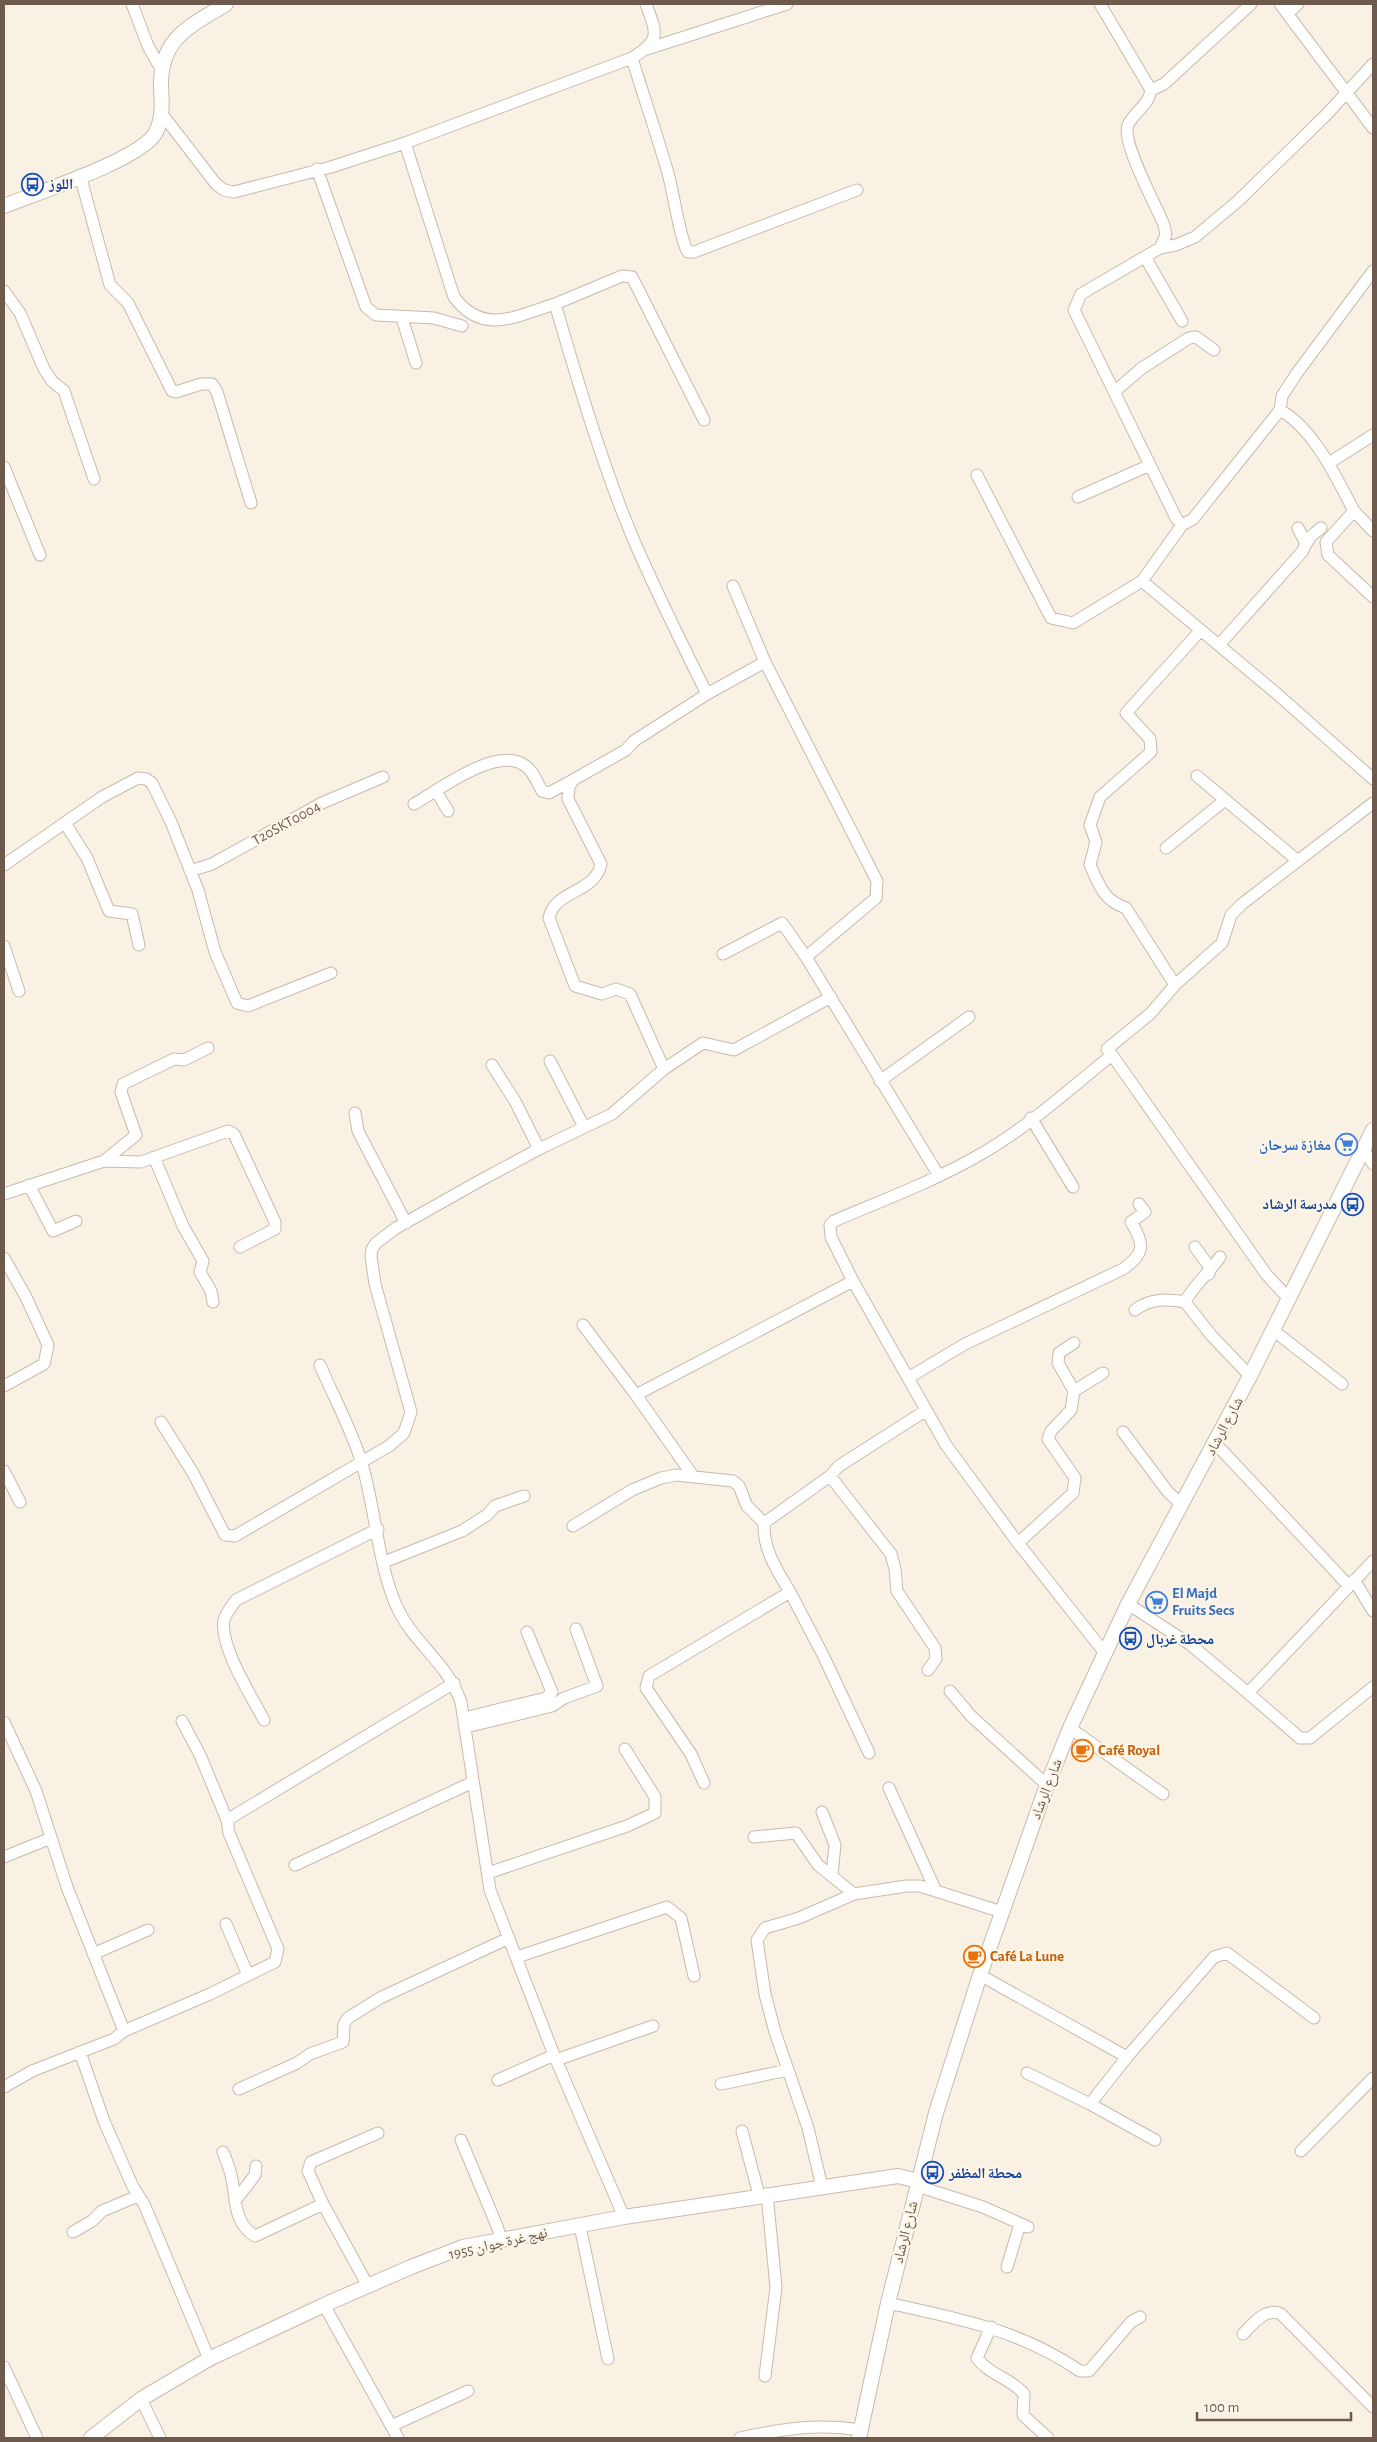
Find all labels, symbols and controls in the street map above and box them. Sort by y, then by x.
bus stop icon: اللوز [21,172,45,196]
place label: اللوز [48,177,73,192]
street label: T20SKT0004 [250,799,323,848]
supermarket icon: مغازة سرحان [1335,1133,1359,1157]
place label: مغازة سرحان [1259,1138,1331,1154]
bus stop icon: مدرسة الرشاد [1341,1192,1365,1216]
place label: مدرسة الرشاد [1262,1197,1337,1212]
street label: شارع الرشاد [1203,1394,1248,1459]
place label: El Majd Fruits Secs [1172,1586,1235,1618]
supermarket icon: El Majd Fruits Secs [1144,1590,1168,1614]
bus stop icon: محطة غربال [1118,1627,1142,1651]
place label: محطة غربال [1146,1632,1214,1648]
cafe icon: Café Royal [1070,1738,1094,1762]
place label: Café Royal [1098,1743,1160,1758]
street label: شارع الرشاد [1028,1757,1067,1822]
cafe icon: Café La Lune [962,1944,986,1968]
place label: Café La Lune [990,1949,1064,1964]
bus stop icon: محطة المظفر [921,2161,945,2185]
place label: محطة المظفر [948,2166,1022,2181]
street label: شارع الرشاد [891,2199,922,2265]
street label: نهج غرة جوان 1955 [447,2225,549,2264]
scale bar [1197,2390,1351,2422]
text: 100 m [1204,2400,1239,2415]

